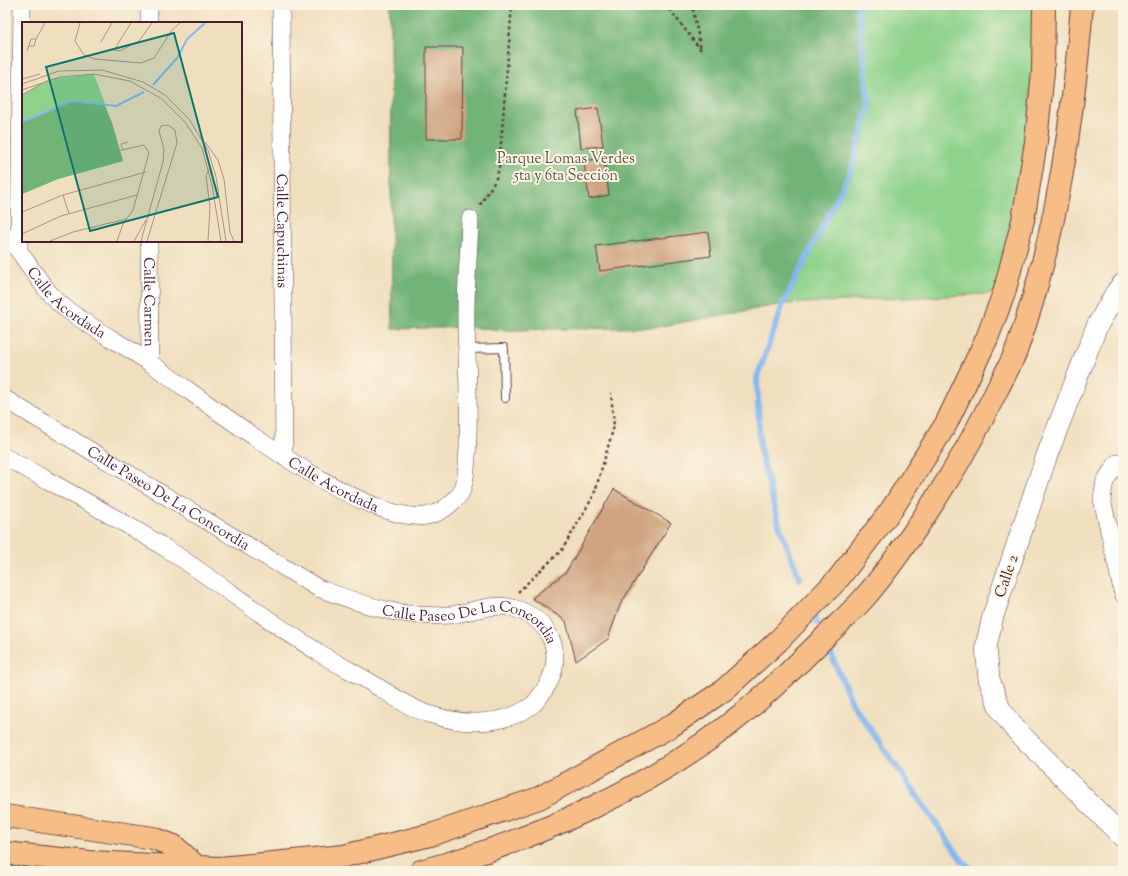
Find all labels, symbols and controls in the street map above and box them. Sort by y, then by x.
inset map [22,22,242,242]
park label: Parque Lomas Verdes 5ta y 6ta Sección [497,149,635,187]
street label: Calle Capuchinas [270,174,292,288]
street label: Calle Carmen [137,257,159,347]
street label: Calle Acordada [21,263,109,345]
street label: Calle Paseo De La Concordia [82,442,253,556]
street label: Calle Acordada [283,453,381,518]
street label: Calle 2 [990,552,1025,601]
street label: Calle Paseo De La Concordia [380,597,561,647]

